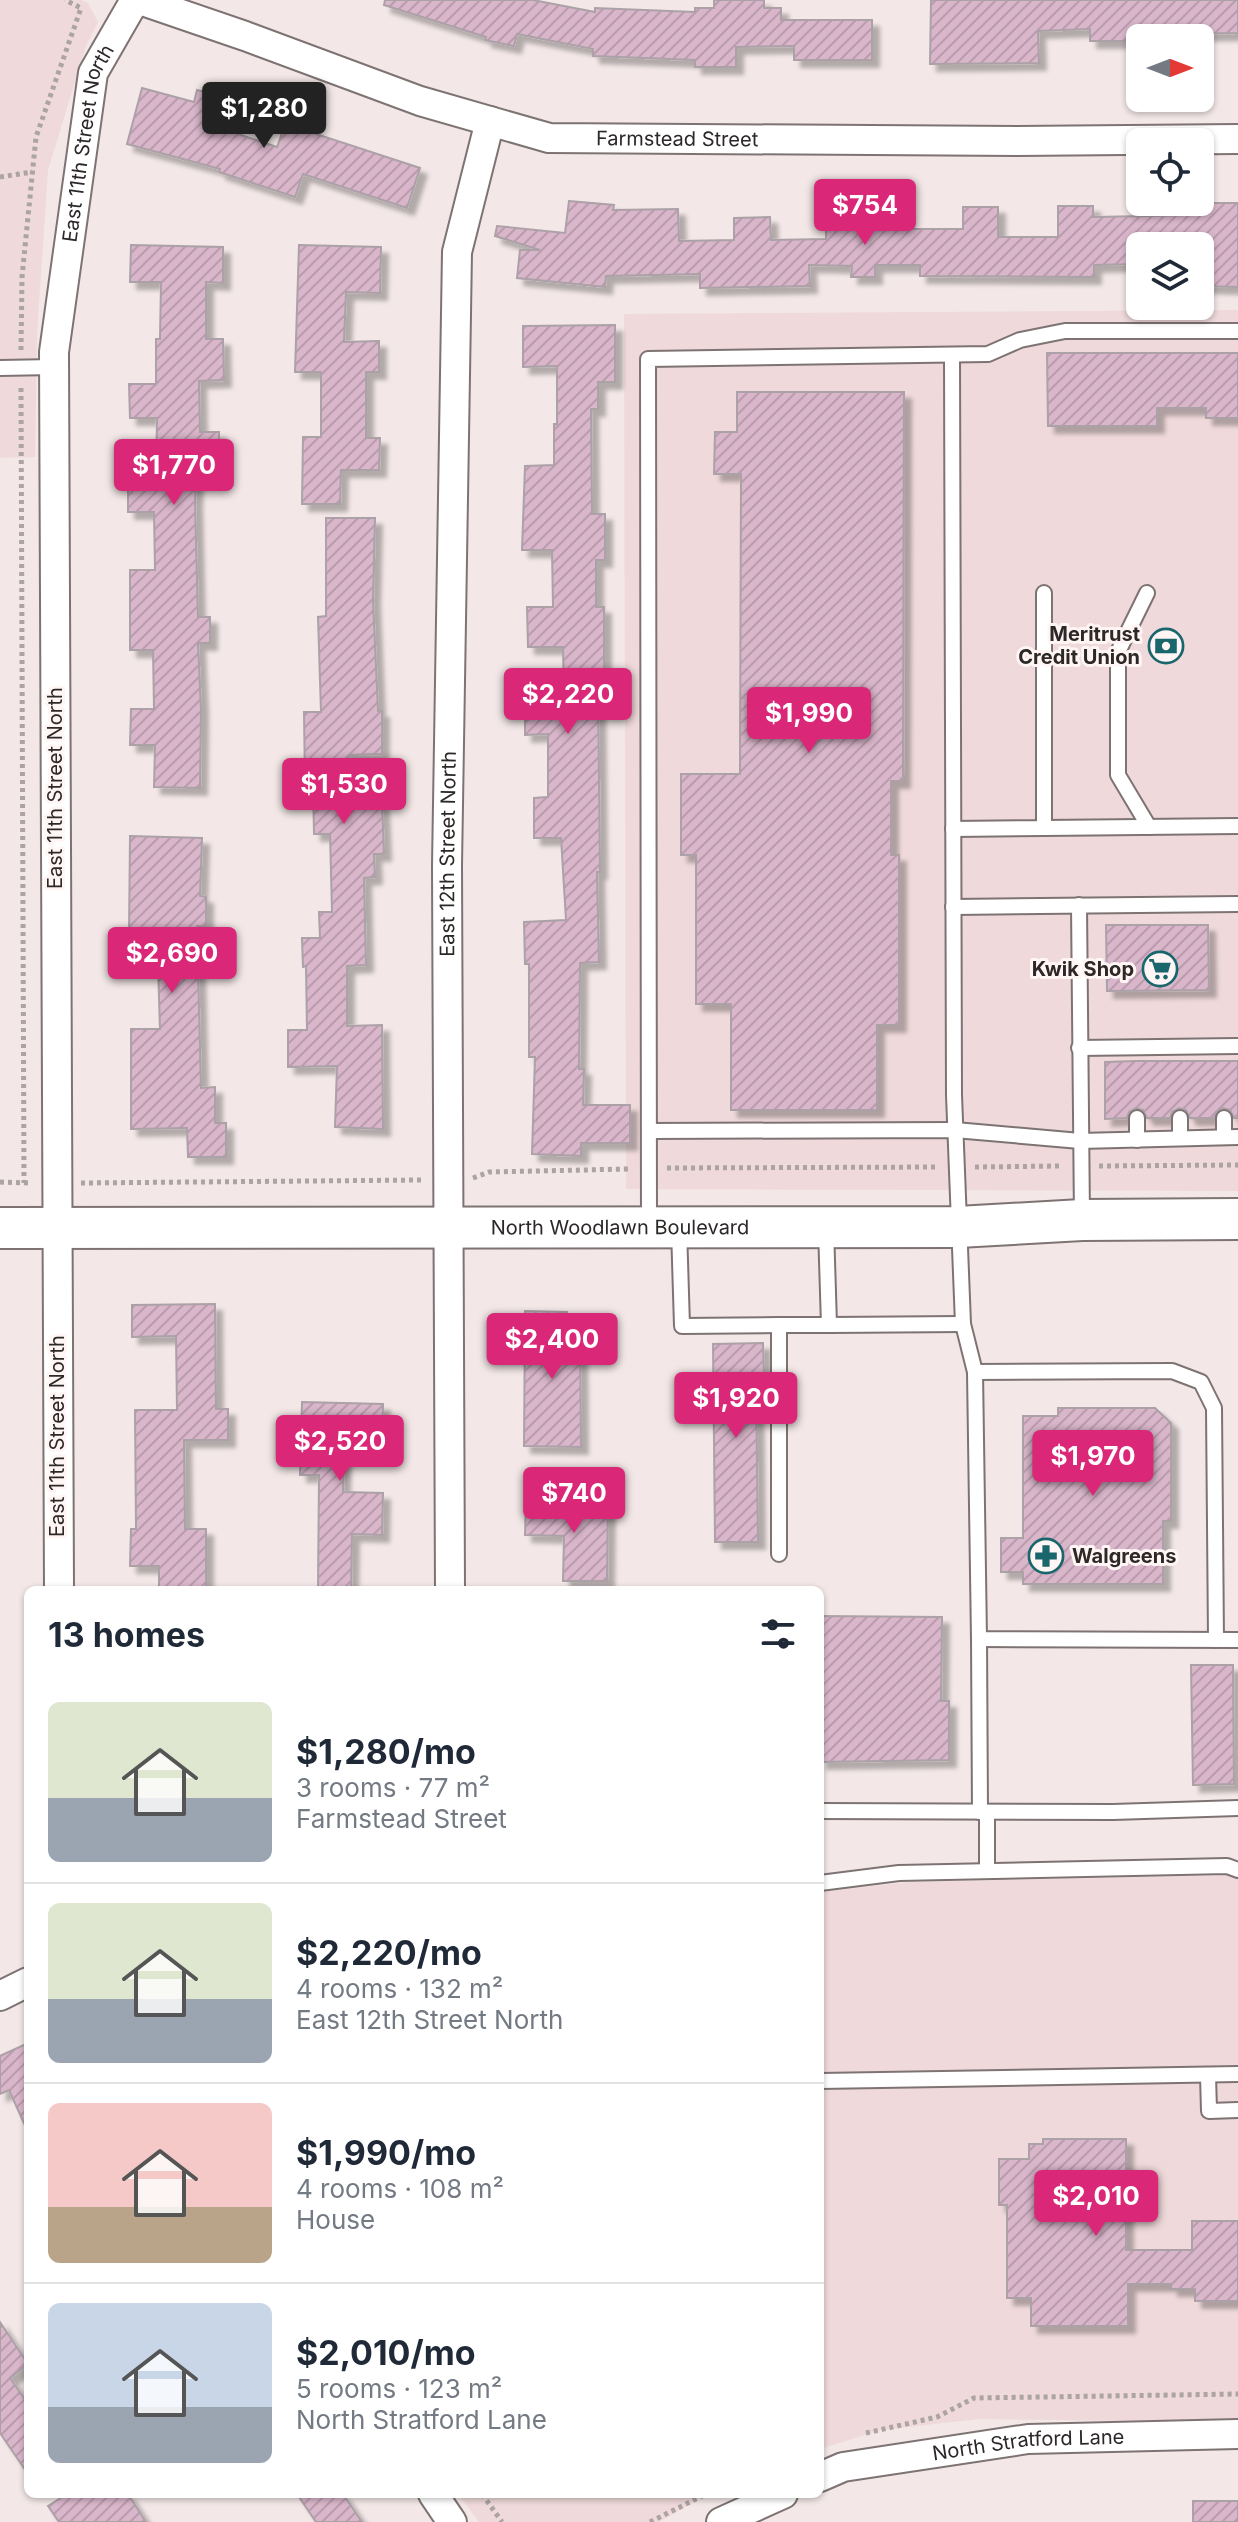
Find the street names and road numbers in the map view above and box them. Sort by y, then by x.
street label: East 11th Street North [57,40,119,244]
street label: Farmstead Street [596,126,759,151]
street label: East 11th Street North [43,687,67,889]
street label: East 12th Street North [435,751,461,957]
street label: North Woodlawn Boulevard [491,1215,749,1239]
street label: East 11th Street North [45,1335,69,1537]
street label: North Stratford Lane [931,2425,1125,2465]

